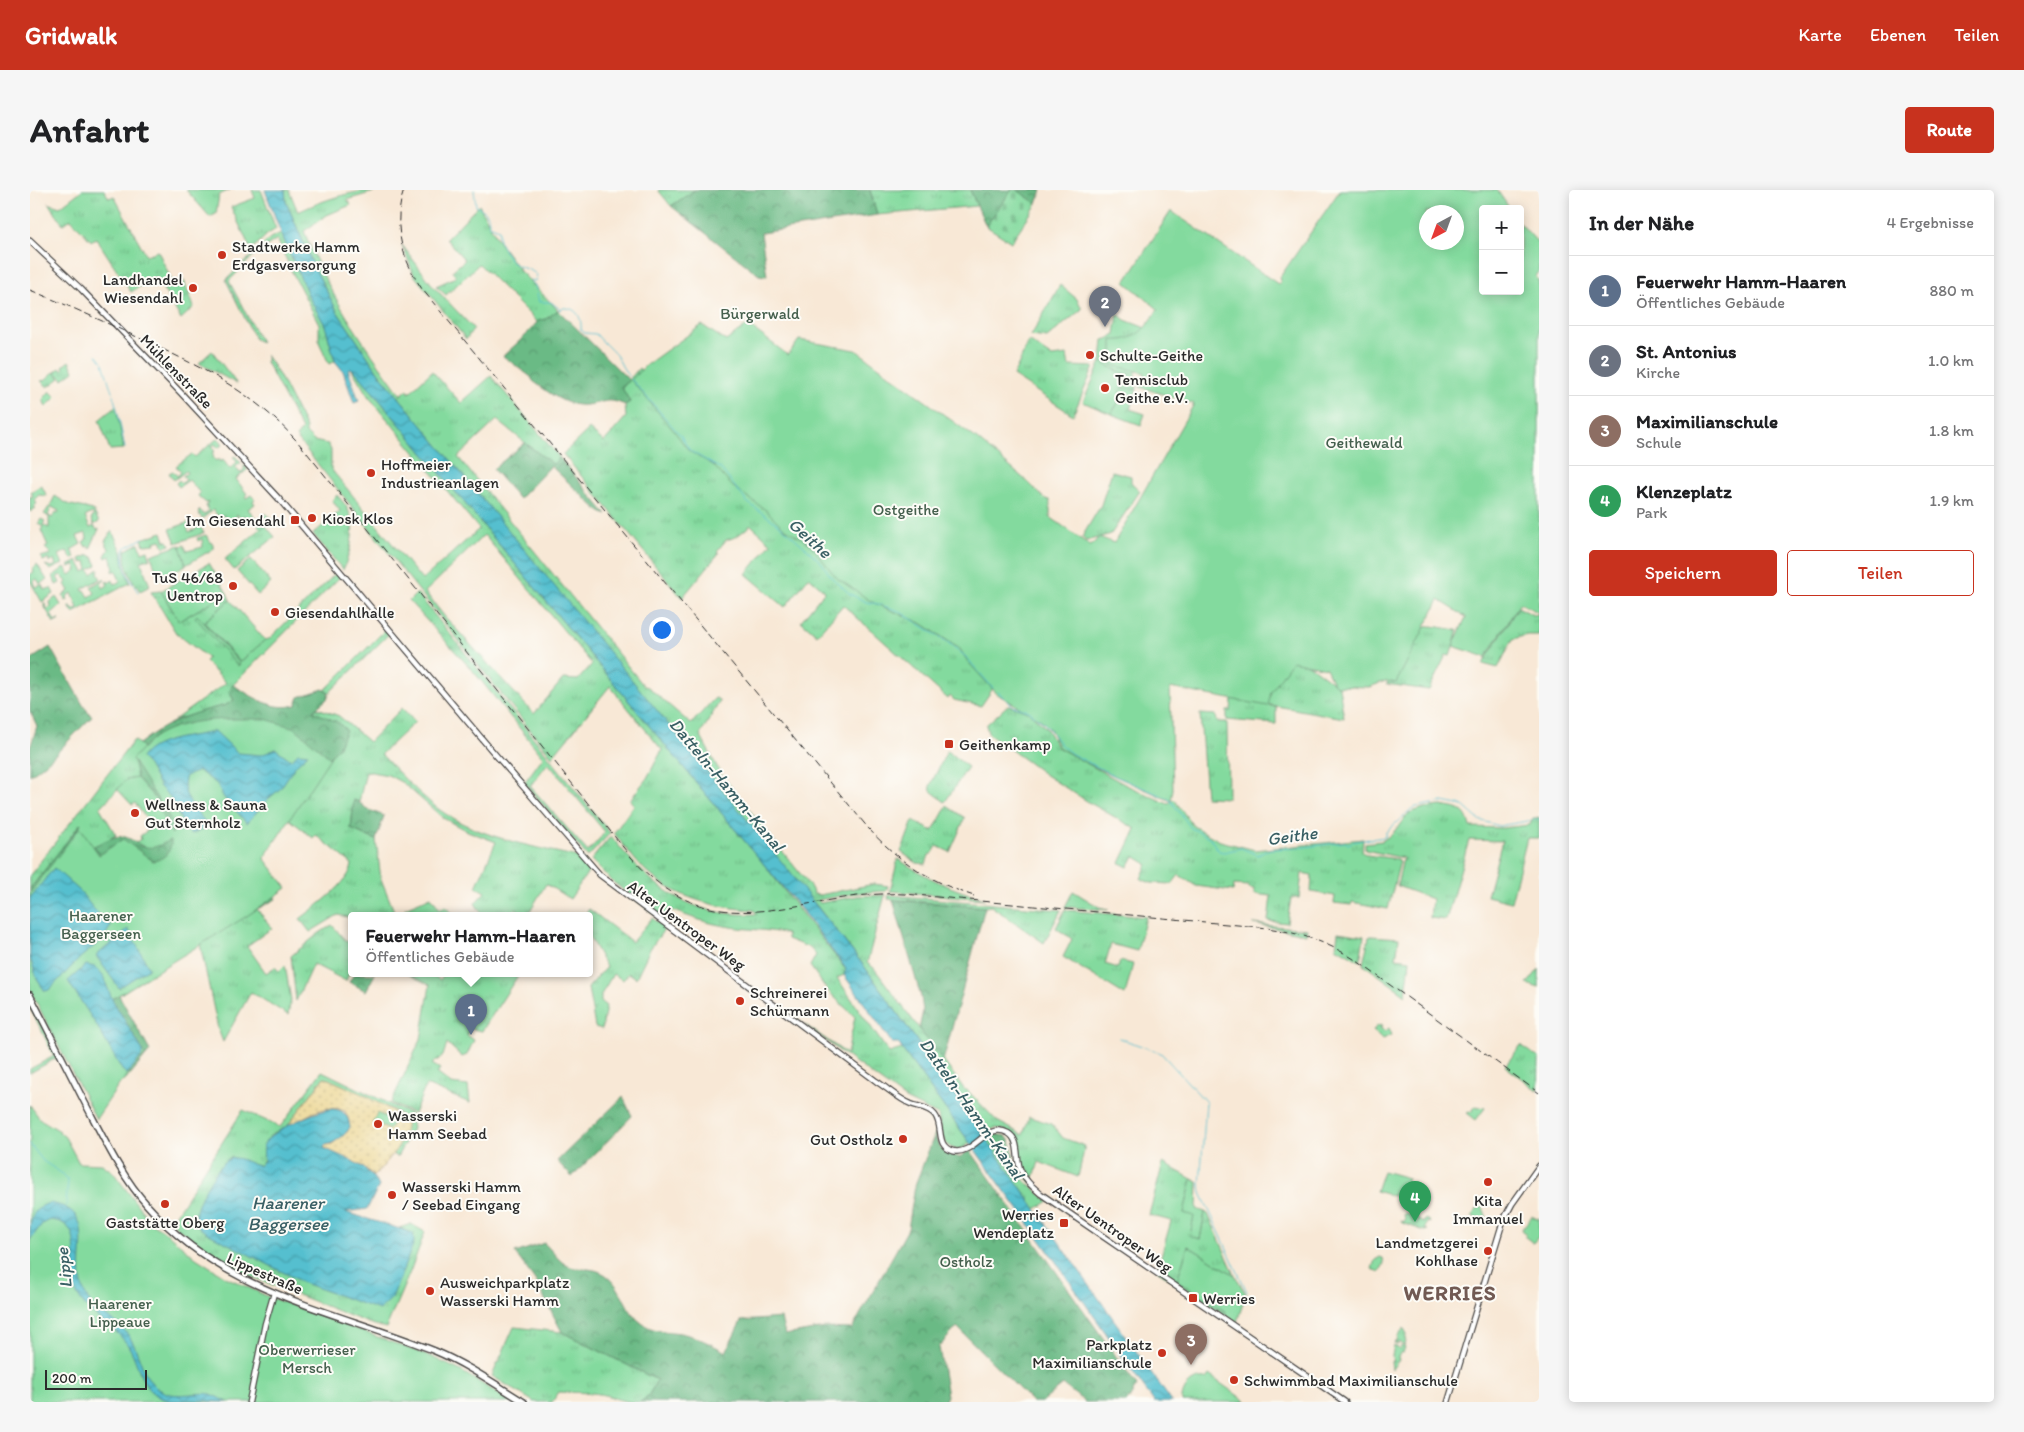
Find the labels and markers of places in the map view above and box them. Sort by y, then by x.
place label: Stadtwerke Hamm Erdgasversorgung [232,237,360,274]
marker: Stadtwerke Hamm Erdgasversorgung [216,249,228,261]
place label: Landhandel Wiesendahl [103,270,183,307]
marker: Landhandel Wiesendahl [187,282,199,294]
pin: 2 [1089,286,1121,327]
place label: Schulte-Geithe [1100,346,1203,365]
marker: Schulte-Geithe [1084,349,1096,361]
place label: Tennisclub Geithe e.V. [1115,370,1188,407]
marker: Tennisclub Geithe e.V. [1099,382,1111,394]
place label: Hoffmeier Industrieanlagen [381,455,499,492]
marker: Hoffmeier Industrieanlagen [365,467,377,479]
place label: Kiosk Klos [322,509,393,528]
place label: Im Giesendahl [185,511,285,530]
marker: Kiosk Klos [306,512,318,524]
marker: Im Giesendahl [289,514,301,526]
place label: TuS 46/68 Uentrop [152,568,223,605]
marker: TuS 46/68 Uentrop [227,580,239,592]
place label: Giesendahlhalle [285,603,395,622]
marker: Giesendahlhalle [269,606,281,618]
place label: Geithenkamp [959,735,1051,754]
marker: Geithenkamp [943,738,955,750]
place label: Wellness & Sauna Gut Sternholz [145,795,267,832]
marker: Wellness & Sauna Gut Sternholz [129,807,141,819]
place label: Schreinerei Schürmann [750,983,829,1020]
pin: 1 [455,994,487,1035]
marker: Schreinerei Schürmann [734,995,746,1007]
place label: Wasserski Hamm Seebad [388,1106,487,1143]
marker: Wasserski Hamm Seebad [372,1118,384,1130]
place label: Gut Ostholz [810,1130,894,1149]
marker: Gut Ostholz [897,1133,909,1145]
marker: Kita Immanuel [1482,1176,1494,1188]
place label: Wasserski Hamm / Seebad Eingang [402,1177,521,1214]
pin: 4 [1399,1181,1431,1222]
marker: Wasserski Hamm / Seebad Eingang [386,1189,398,1201]
place label: Kita Immanuel [1453,1191,1524,1228]
marker: Gaststätte Oberg [159,1198,171,1210]
place label: Werries Wendeplatz [973,1205,1055,1242]
place label: Gaststätte Oberg [106,1213,225,1232]
marker: Werries Wendeplatz [1058,1217,1070,1229]
place label: Landmetzgerei Kohlhase [1376,1233,1478,1270]
marker: Landmetzgerei Kohlhase [1482,1245,1494,1257]
place label: Ausweichparkplatz Wasserski Hamm [440,1273,570,1310]
marker: Ausweichparkplatz Wasserski Hamm [424,1285,436,1297]
place label: Werries [1203,1289,1255,1308]
marker: Werries [1187,1292,1199,1304]
pin: 3 [1175,1324,1207,1365]
place label: Parkplatz Maximilianschule [1032,1335,1153,1372]
marker: Parkplatz Maximilianschule [1156,1347,1168,1359]
place label: Schwimmbad Maximilianschule [1244,1371,1458,1390]
marker: Schwimmbad Maximilianschule [1228,1374,1240,1386]

